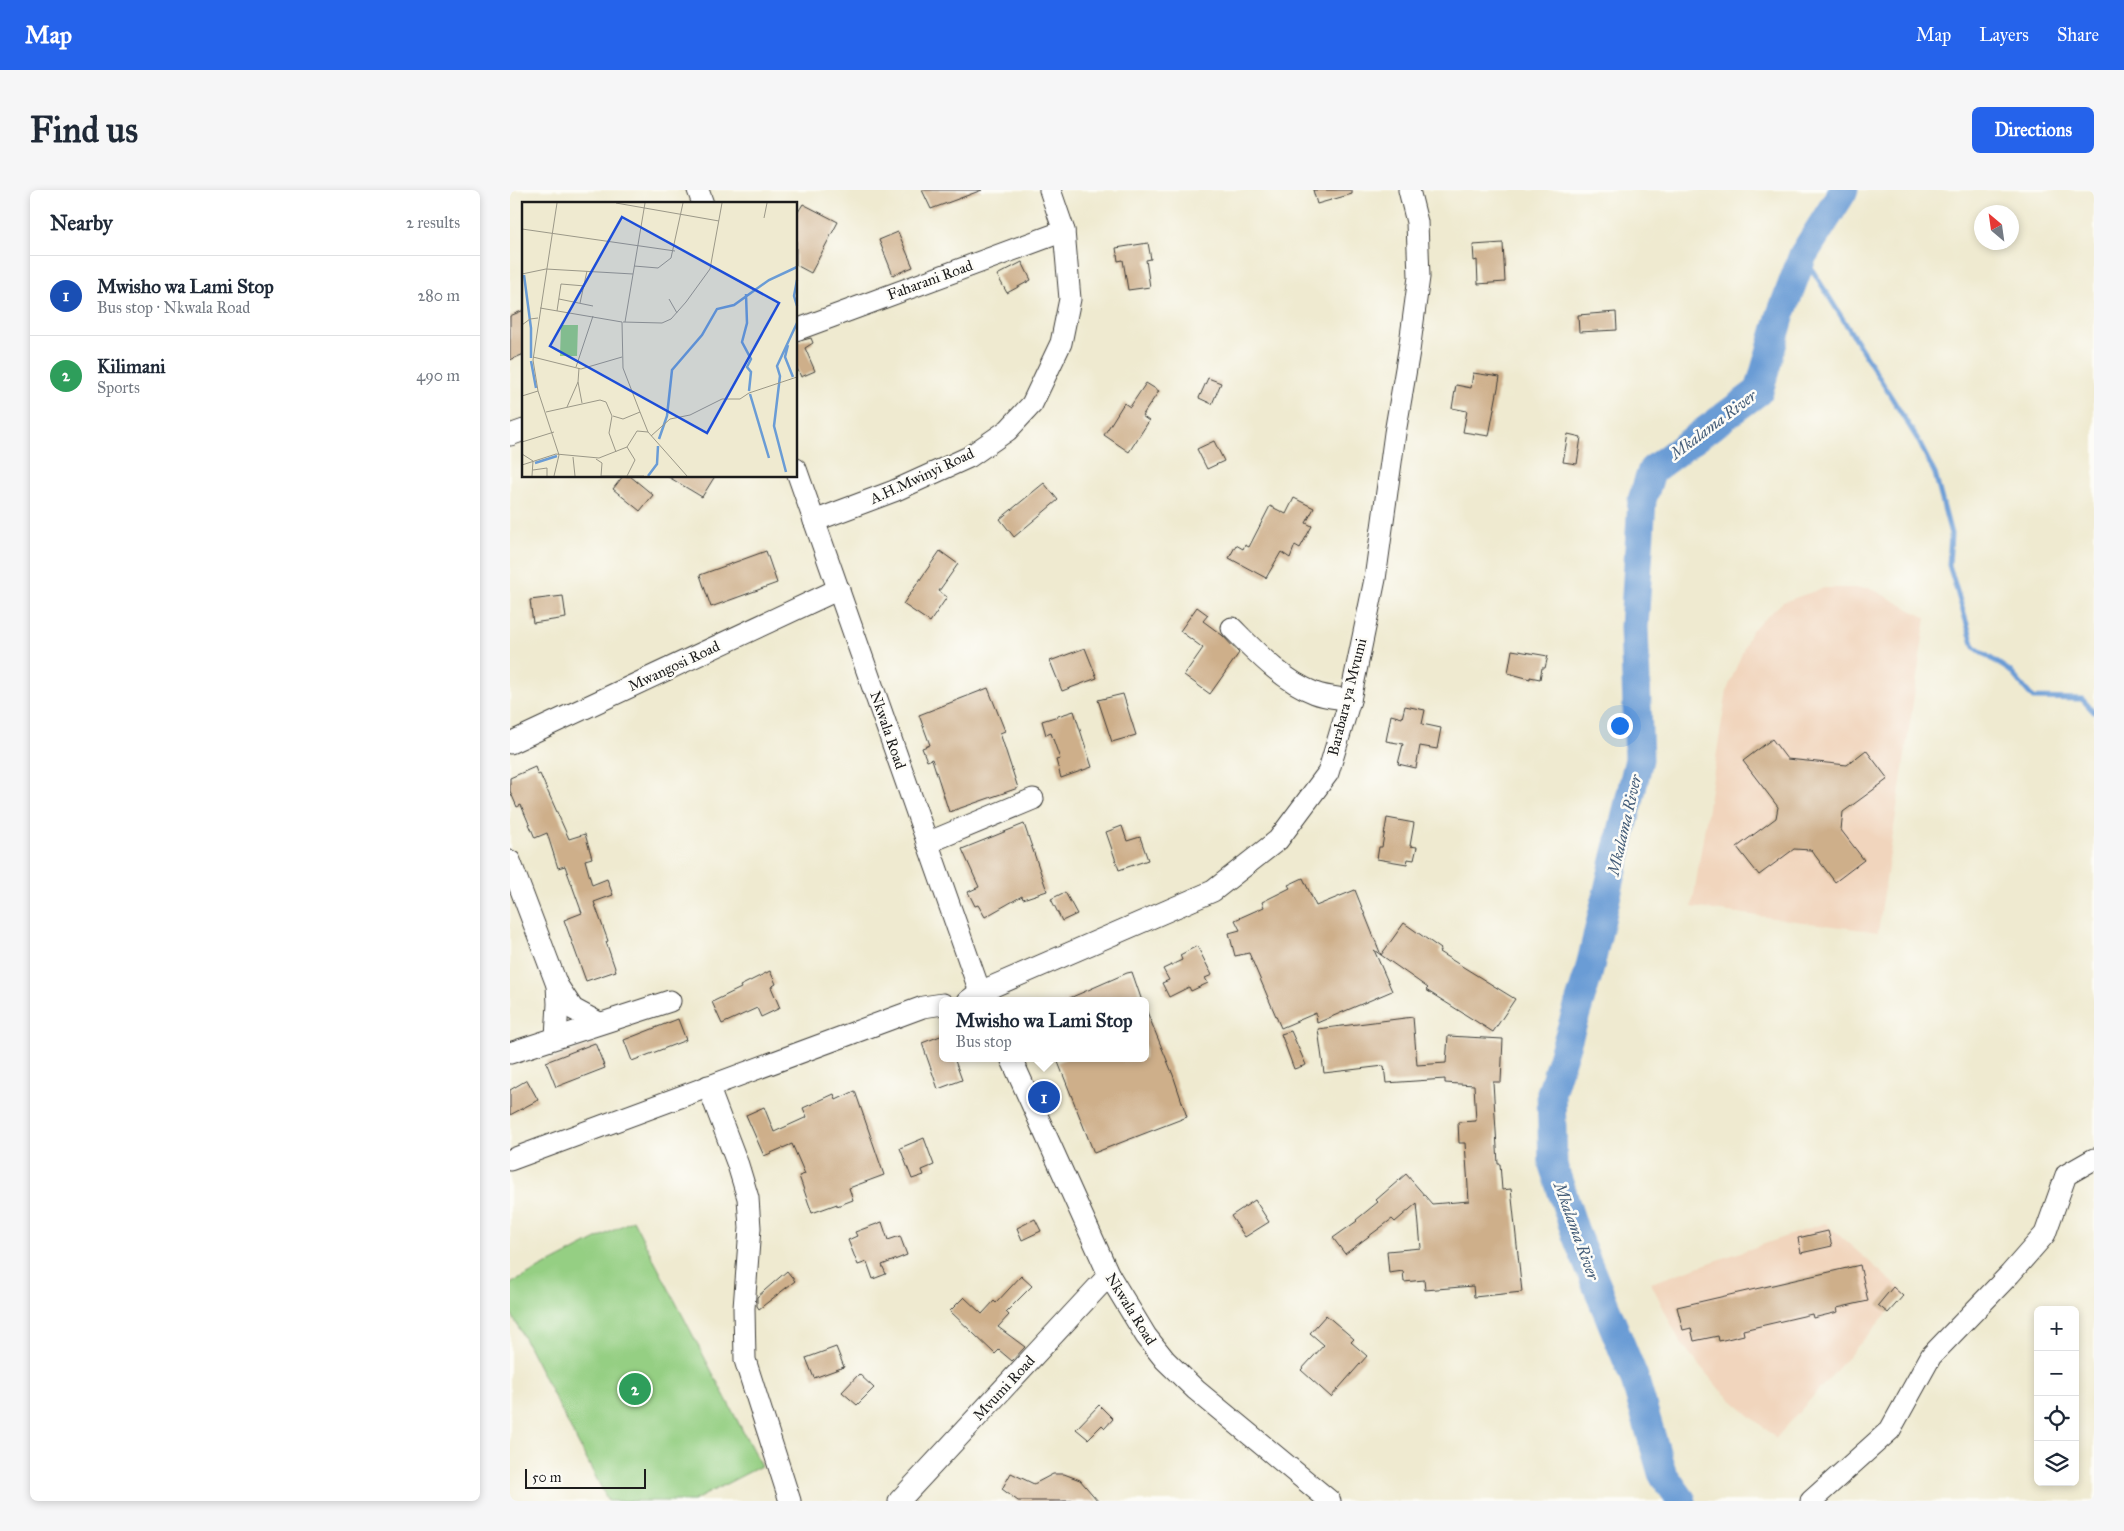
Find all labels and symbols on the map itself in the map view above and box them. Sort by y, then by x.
inset map [522,202,798,478]
north arrow [1974,205,2019,250]
street label: Faharani Road [885,256,976,304]
water label: Mkalama River [1665,385,1761,464]
street label: A.H.Mwinyi Road [866,444,977,508]
street label: Barabara ya Mvumi [1324,636,1370,758]
street label: Mwangosi Road [625,637,723,695]
street label: Nkwala Road [866,689,910,772]
your location [1607,713,1633,739]
water label: Mkalama River [1603,772,1646,879]
pin: 1 [1028,1078,1060,1116]
water label: Mkalama River [1549,1178,1603,1284]
street label: Nkwala Road [1102,1270,1160,1349]
street label: Mvumi Road [969,1351,1039,1424]
pin: 2 [619,1370,651,1408]
scale bar [525,1466,646,1489]

